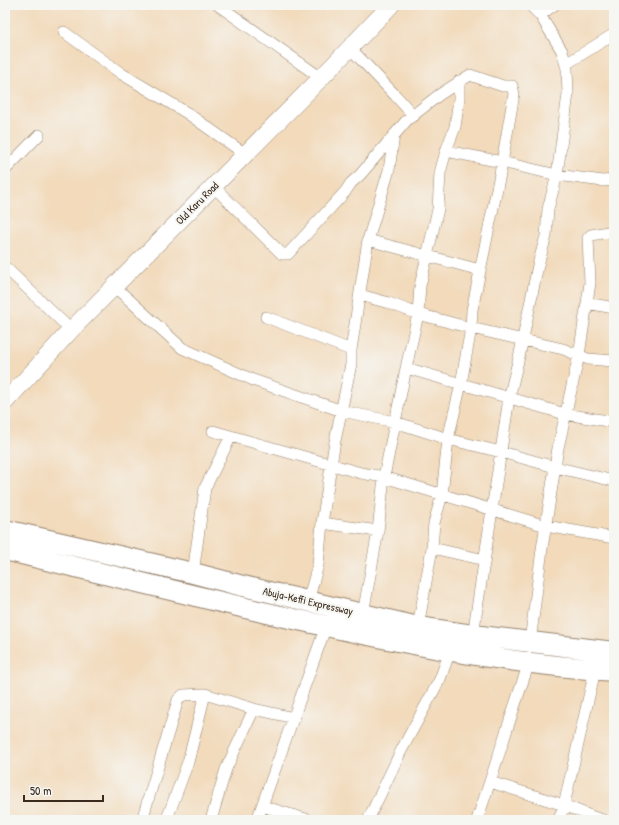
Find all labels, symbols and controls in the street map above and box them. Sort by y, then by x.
street label: Old Karu Road [173,178,222,227]
street label: Abuja-Keffi Expressway [262,584,355,618]
scale bar [24,777,103,803]
text: 50 m [30,782,51,799]

